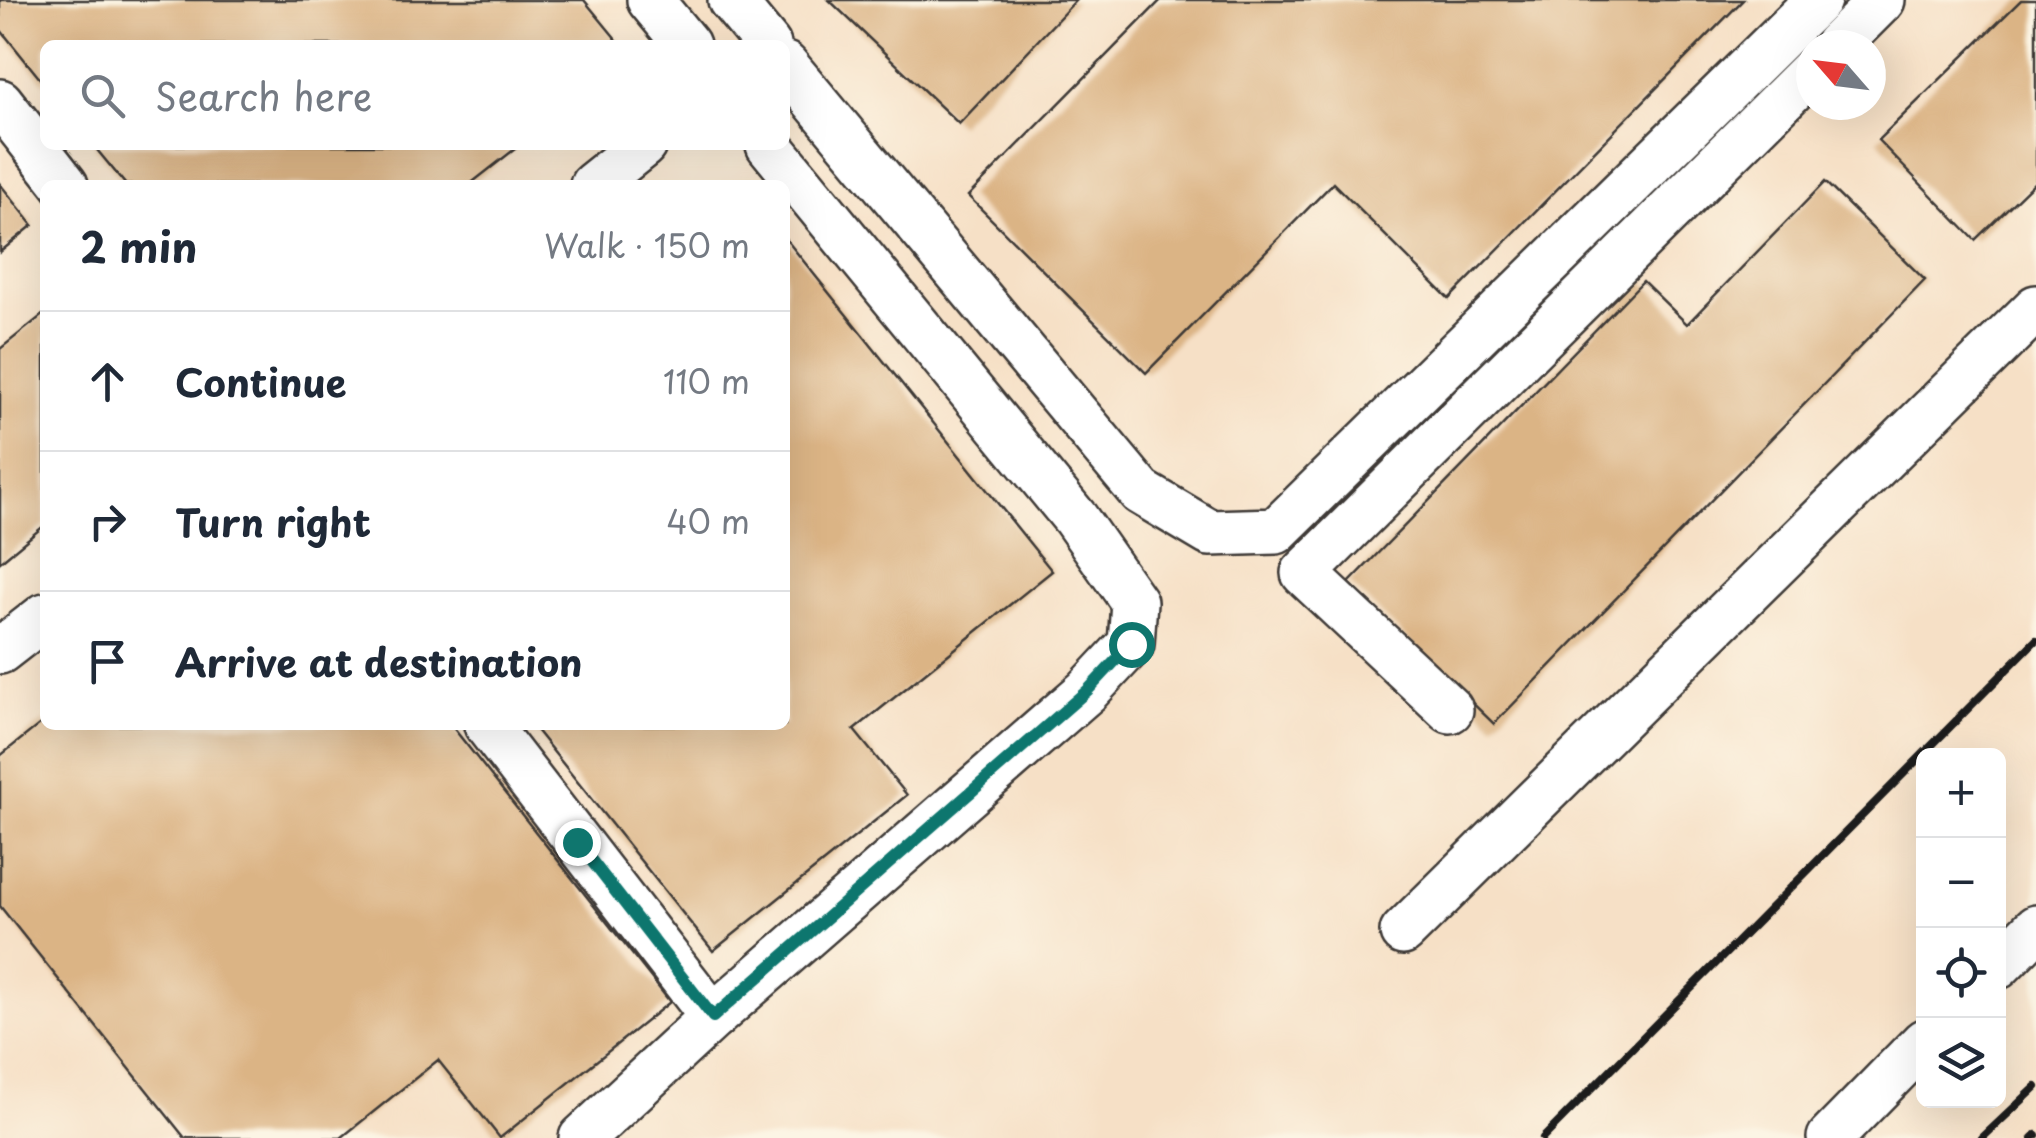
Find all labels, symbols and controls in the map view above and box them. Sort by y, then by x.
north arrow [1796,30,1886,120]
search box [40,40,790,150]
text: Search here [155,67,372,124]
icon: search [75,68,130,123]
text: 2 min [80,214,197,277]
text: Walk · 150 m [544,221,750,269]
text: Continue [175,353,346,410]
icon: ahead [80,354,135,409]
text: 110 m [663,357,750,405]
text: Turn right [175,493,371,550]
icon: right [80,494,135,549]
text: 40 m [666,497,750,545]
route start [1109,622,1155,668]
text: Arrive at destination [175,633,583,690]
icon: arrive [80,634,135,689]
map controls [1916,748,2006,1108]
button: + [1916,748,2006,838]
route end [555,820,601,866]
button: − [1916,838,2006,928]
button: locate [1916,928,2006,1018]
button: layers [1916,1018,2006,1108]

